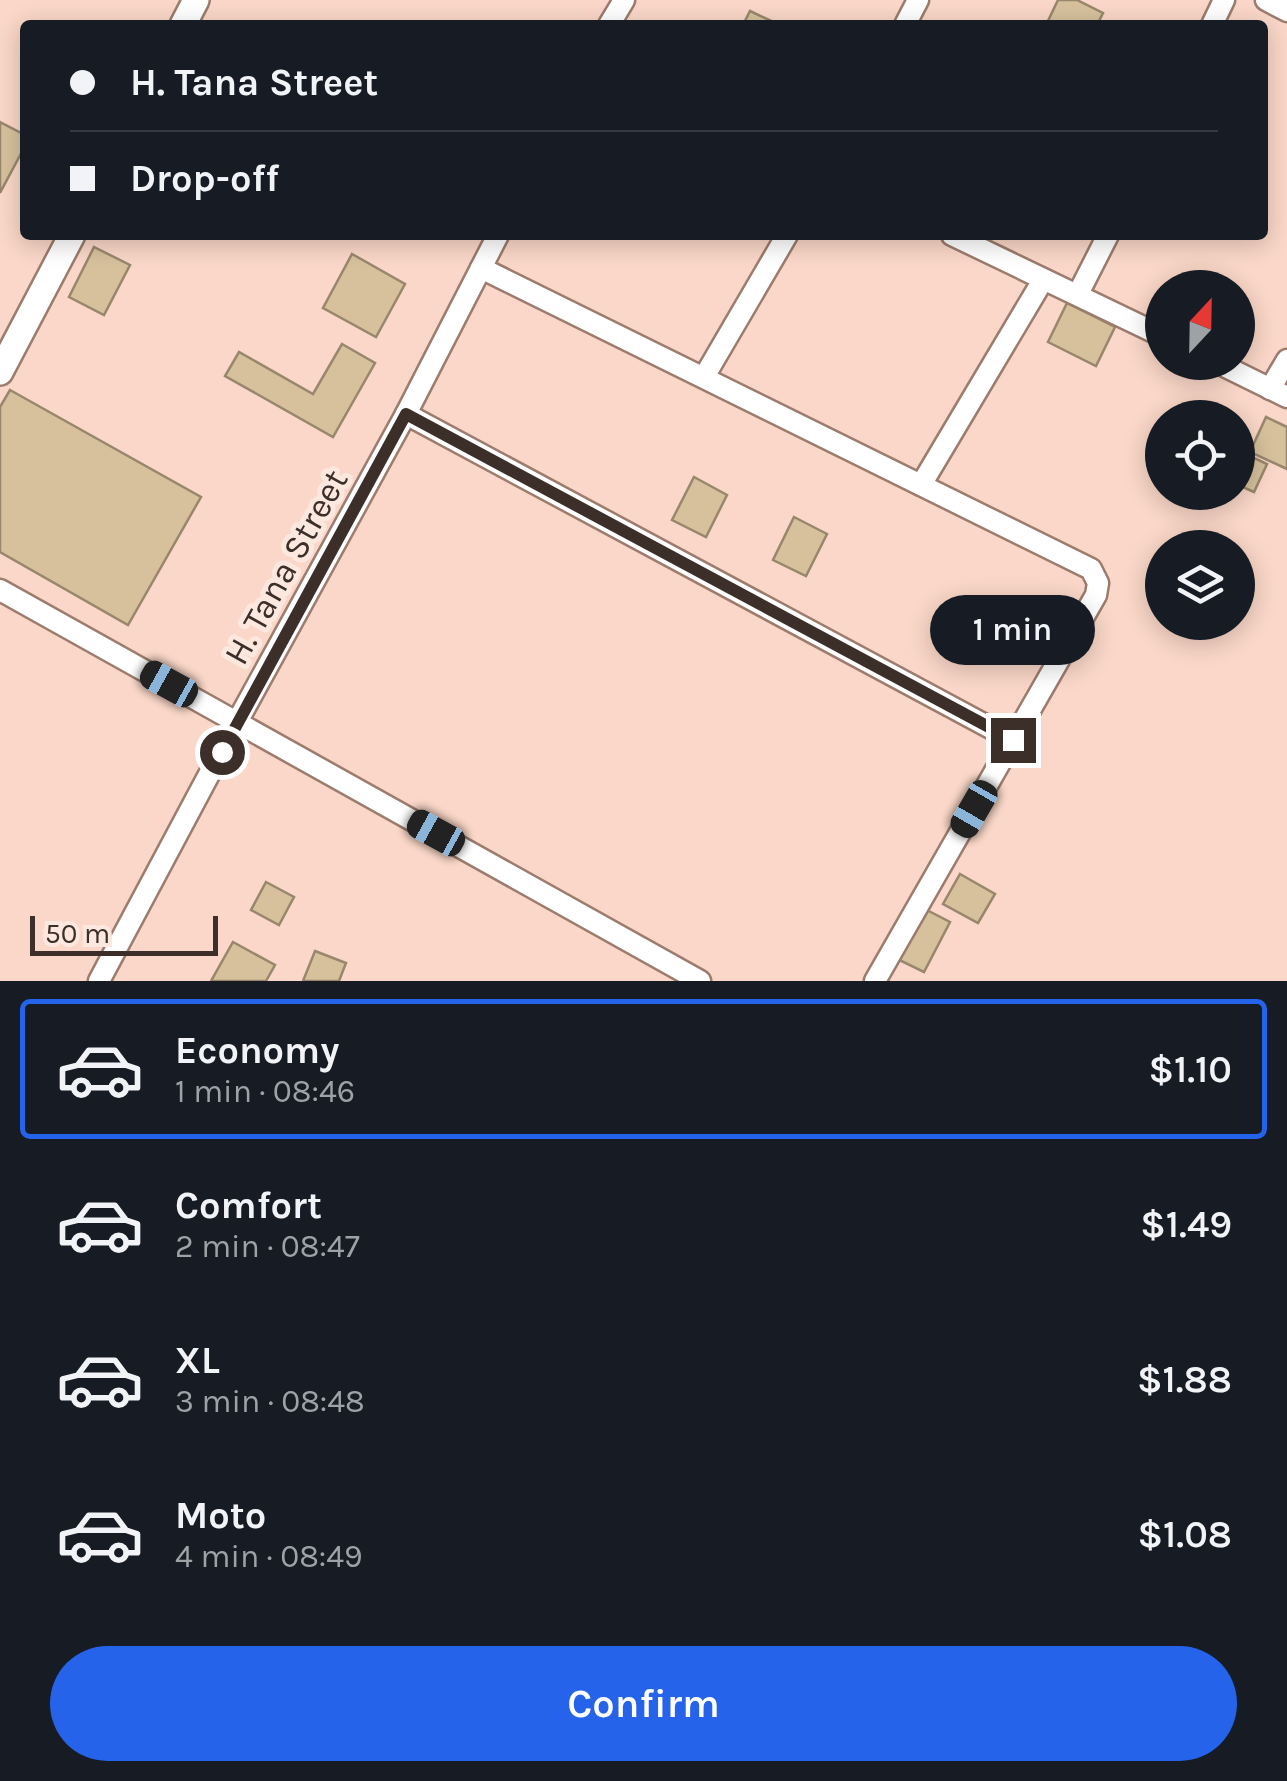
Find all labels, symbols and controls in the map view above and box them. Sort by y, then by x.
text: H. Tana Street [130,60,378,105]
text: Drop-off [130,156,279,201]
north arrow [1145,270,1255,380]
map controls [1145,270,1255,640]
button: locate [1145,400,1255,510]
street label: H. Tana Street [216,462,356,672]
button: layers [1145,530,1255,640]
callout: 1 min [930,595,1096,665]
text: 1 min [973,611,1052,648]
car [135,656,203,712]
route end [991,718,1036,763]
route start [200,730,245,775]
car [946,776,1002,842]
car [402,805,470,861]
scale bar [30,911,218,956]
text: 50 m [45,917,110,950]
icon: car [55,1024,145,1114]
text: Economy [175,1028,339,1073]
text: $1.10 [1148,1047,1232,1092]
text: 1 min · 08:46 [175,1073,355,1110]
icon: car [55,1179,145,1269]
text: Comfort [175,1183,322,1228]
text: $1.49 [1140,1202,1232,1247]
text: 2 min · 08:47 [175,1228,360,1265]
icon: car [55,1334,145,1424]
text: XL [175,1338,220,1383]
text: $1.88 [1137,1357,1232,1402]
text: 3 min · 08:48 [175,1383,365,1420]
icon: car [55,1489,145,1579]
text: Moto [175,1493,266,1538]
text: $1.08 [1137,1512,1232,1557]
text: 4 min · 08:49 [175,1538,363,1575]
button: Confirm [50,1646,1237,1761]

